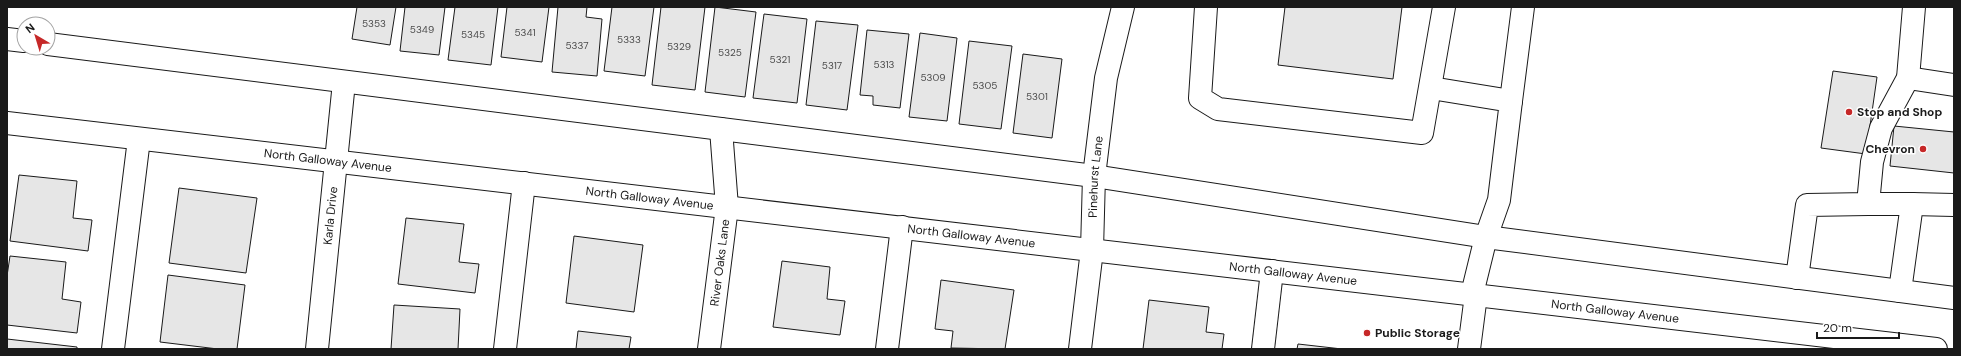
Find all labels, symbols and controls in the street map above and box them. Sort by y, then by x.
north arrow [16,16,56,56]
house number: 5353 [362,17,386,30]
text: N [22,20,37,36]
house number: 5349 [410,23,434,36]
house number: 5341 [514,26,536,39]
house number: 5345 [461,28,485,41]
house number: 5333 [617,33,641,46]
house number: 5337 [565,39,589,52]
house number: 5329 [667,40,691,53]
house number: 5325 [718,46,742,59]
house number: 5321 [770,53,790,66]
house number: 5313 [874,58,895,71]
house number: 5317 [822,59,842,72]
house number: 5309 [920,71,946,84]
house number: 5305 [973,79,997,92]
house number: 5301 [1026,90,1048,103]
place label: Stop and Shop [1857,104,1942,120]
marker: Stop and Shop [1844,107,1854,117]
street label: Pinehurst Lane [1085,135,1107,218]
place label: Chevron [1865,141,1915,157]
marker: Chevron [1918,144,1928,154]
street label: North Galloway Avenue [263,145,393,176]
street label: North Galloway Avenue [585,183,715,214]
street label: Karla Drive [320,186,341,246]
street label: River Oaks Lane [706,218,733,307]
street label: North Galloway Avenue [907,221,1036,251]
street label: North Galloway Avenue [1228,258,1358,289]
street label: North Galloway Avenue [1550,296,1680,327]
scale bar [1817,314,1899,340]
text: 20 m [1823,320,1852,336]
place label: Public Storage [1375,325,1460,341]
marker: Public Storage [1362,328,1372,338]

